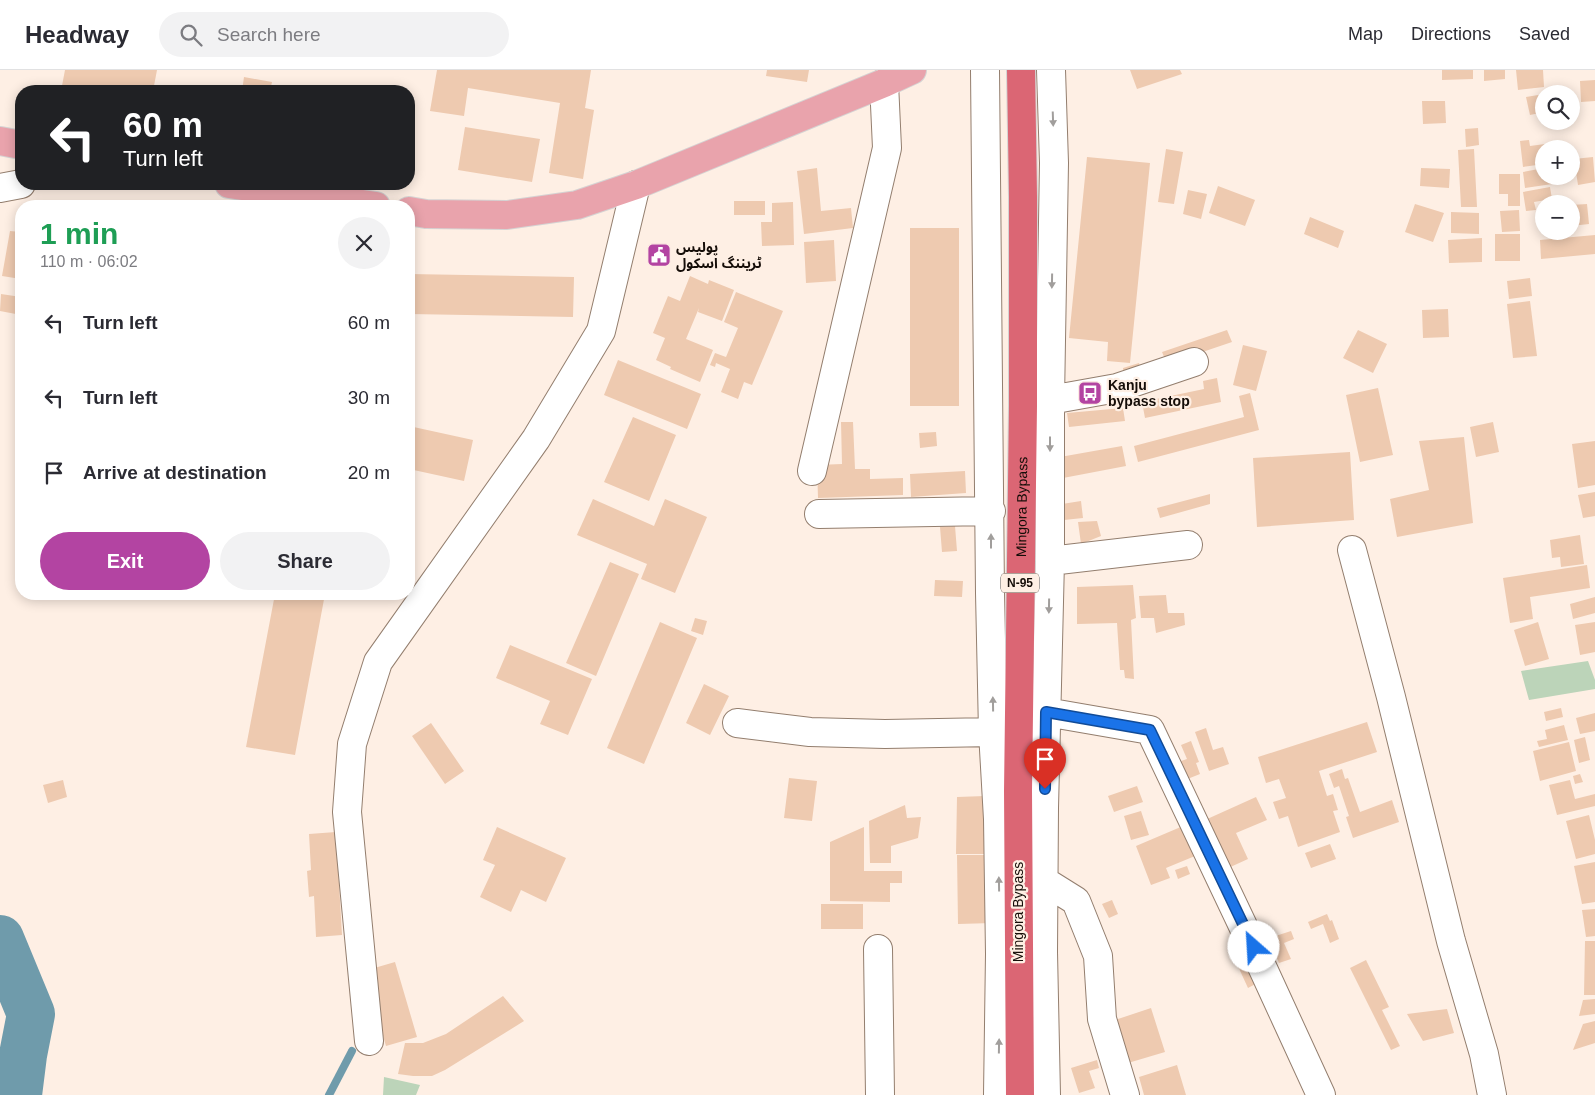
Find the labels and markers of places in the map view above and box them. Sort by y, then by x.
place label: پولیس ٹریننگ اسکول [676,239,762,272]
public building icon: پولیس ٹریننگ اسکول [646,242,672,268]
place label: Kanju bypass stop [1108,377,1190,409]
bus stop icon: Kanju bypass stop [1077,380,1103,406]
pin [1024,738,1066,789]

